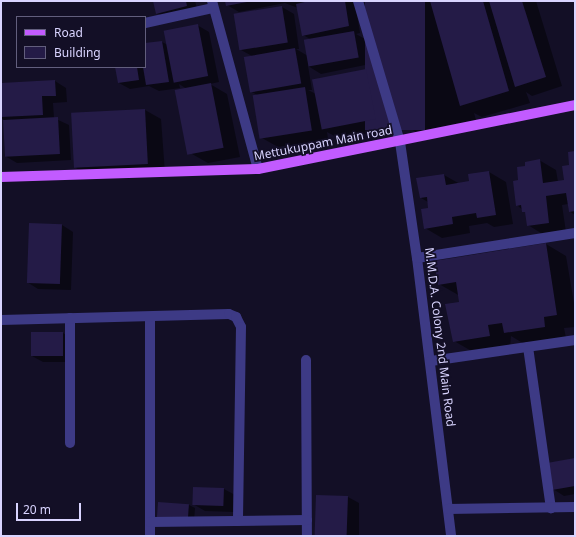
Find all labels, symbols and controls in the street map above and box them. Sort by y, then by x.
legend [16,16,146,68]
text: Road [54,24,83,41]
text: Building [54,44,101,61]
street label: Mettukuppam Main road [253,123,393,163]
street label: M.M.D.A. Colony 2nd Main Road [422,247,458,427]
scale bar [18,495,83,521]
text: 20 m [23,501,51,518]

